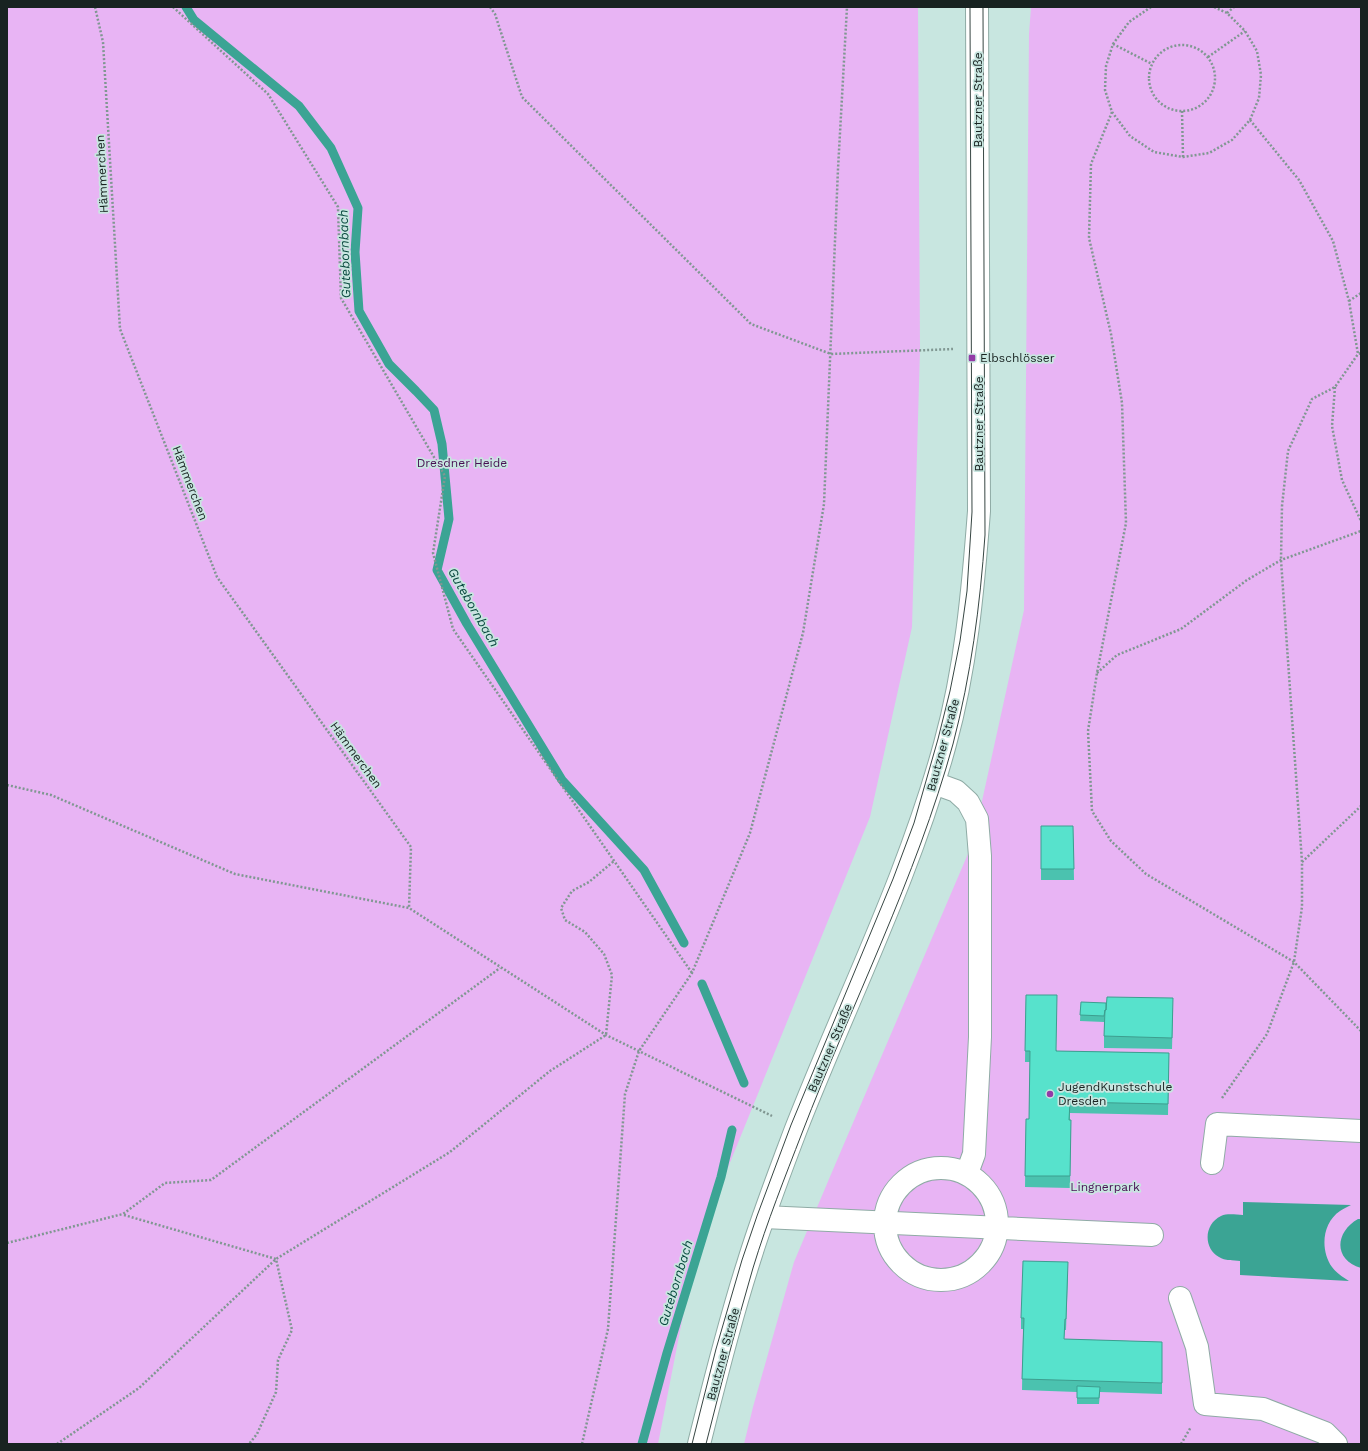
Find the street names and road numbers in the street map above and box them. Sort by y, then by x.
street label: Bautzner Straße [971,52,985,148]
street label: Hämmerchen [93,134,111,214]
street label: Bautzner Straße [972,376,986,472]
street label: Hämmerchen [169,444,211,522]
street label: Bautzner Straße [924,697,962,793]
street label: Hämmerchen [327,719,385,791]
street label: Bautzner Straße [805,1001,855,1095]
street label: Bautzner Straße [704,1306,742,1402]

